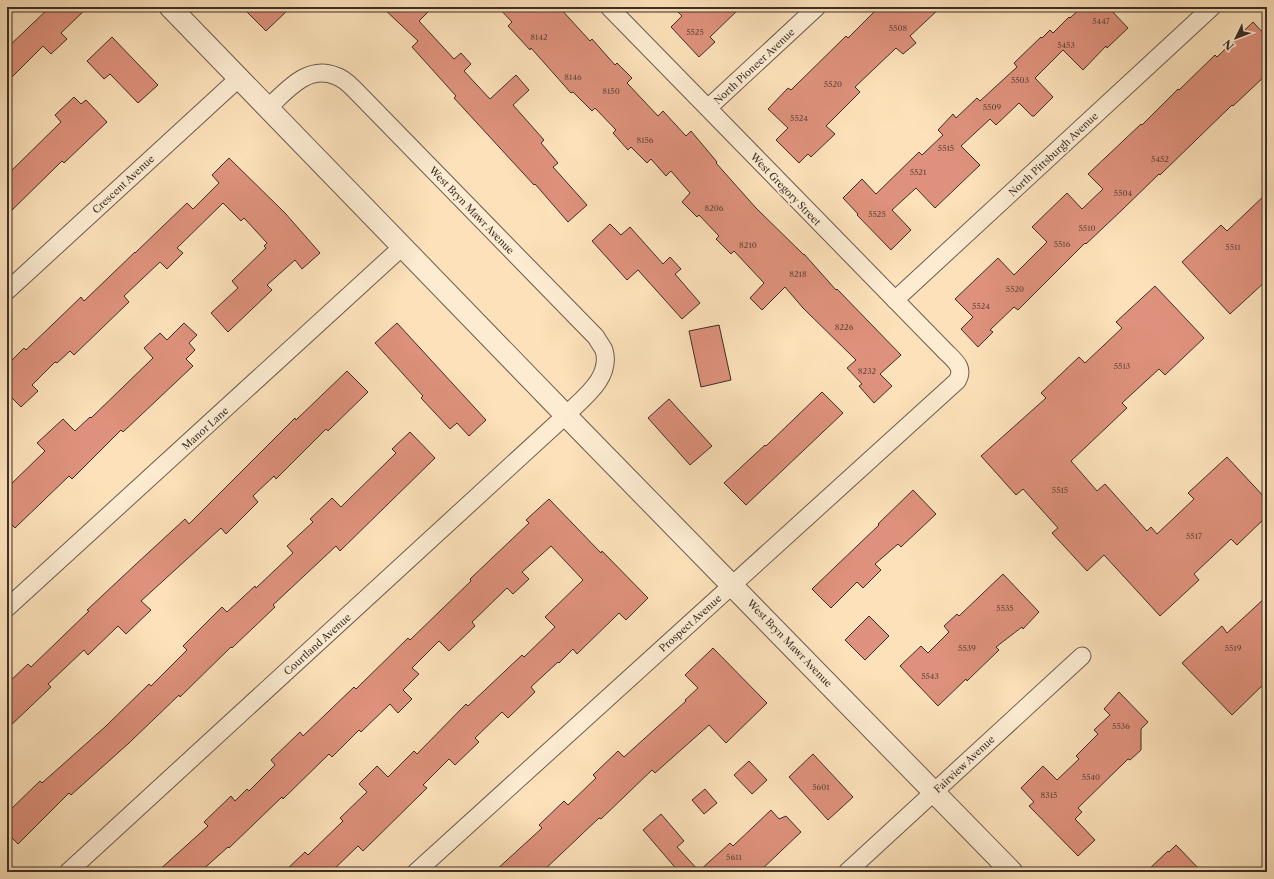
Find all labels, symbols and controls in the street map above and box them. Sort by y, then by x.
house number: 5447 [1092,16,1110,26]
north arrow [1216,18,1256,58]
house number: 5508 [889,23,908,33]
street label: North Pioneer Avenue [711,25,798,107]
house number: 5525 [686,27,704,37]
house number: 8142 [530,32,548,42]
text: N [1220,36,1237,53]
house number: 5453 [1057,40,1075,50]
house number: 8146 [564,72,582,82]
house number: 5503 [1011,75,1029,85]
house number: 5520 [824,79,842,89]
house number: 8150 [602,86,620,96]
house number: 5509 [983,102,1002,112]
street label: North Pittsburgh Avenue [1006,109,1101,199]
house number: 5524 [790,113,808,123]
house number: 8156 [636,135,654,145]
house number: 5515 [938,143,954,153]
street label: West Gregory Street [747,150,824,229]
street label: Crescent Avenue [90,152,157,216]
house number: 5452 [1151,154,1169,164]
street label: West Bryn Mawr Avenue [426,163,517,257]
house number: 5521 [910,167,927,177]
house number: 5504 [1114,188,1133,198]
house number: 8206 [704,203,724,213]
house number: 5525 [868,209,886,219]
house number: 5510 [1078,223,1096,233]
house number: 5516 [1054,239,1071,249]
house number: 8210 [739,240,757,250]
house number: 5511 [1225,242,1241,252]
house number: 8218 [789,269,807,279]
house number: 5520 [1006,284,1024,294]
house number: 5524 [972,301,990,311]
house number: 8226 [835,322,854,332]
house number: 5513 [1114,361,1130,371]
house number: 8232 [858,366,877,376]
street label: Manor Lane [179,404,232,453]
house number: 5515 [1052,485,1068,495]
house number: 5517 [1186,531,1202,541]
street label: Prospect Avenue [656,592,725,655]
street label: West Bryn Mawr Avenue [744,596,835,690]
house number: 5535 [996,603,1014,613]
street label: Courtland Avenue [281,610,354,678]
house number: 5539 [958,643,976,653]
house number: 5519 [1225,643,1242,653]
house number: 5543 [921,671,939,681]
house number: 5536 [1112,721,1130,731]
street label: Fairview Avenue [931,733,998,796]
house number: 5540 [1082,772,1100,782]
house number: 5601 [812,782,830,792]
house number: 8315 [1041,790,1057,800]
house number: 5611 [726,852,743,862]

